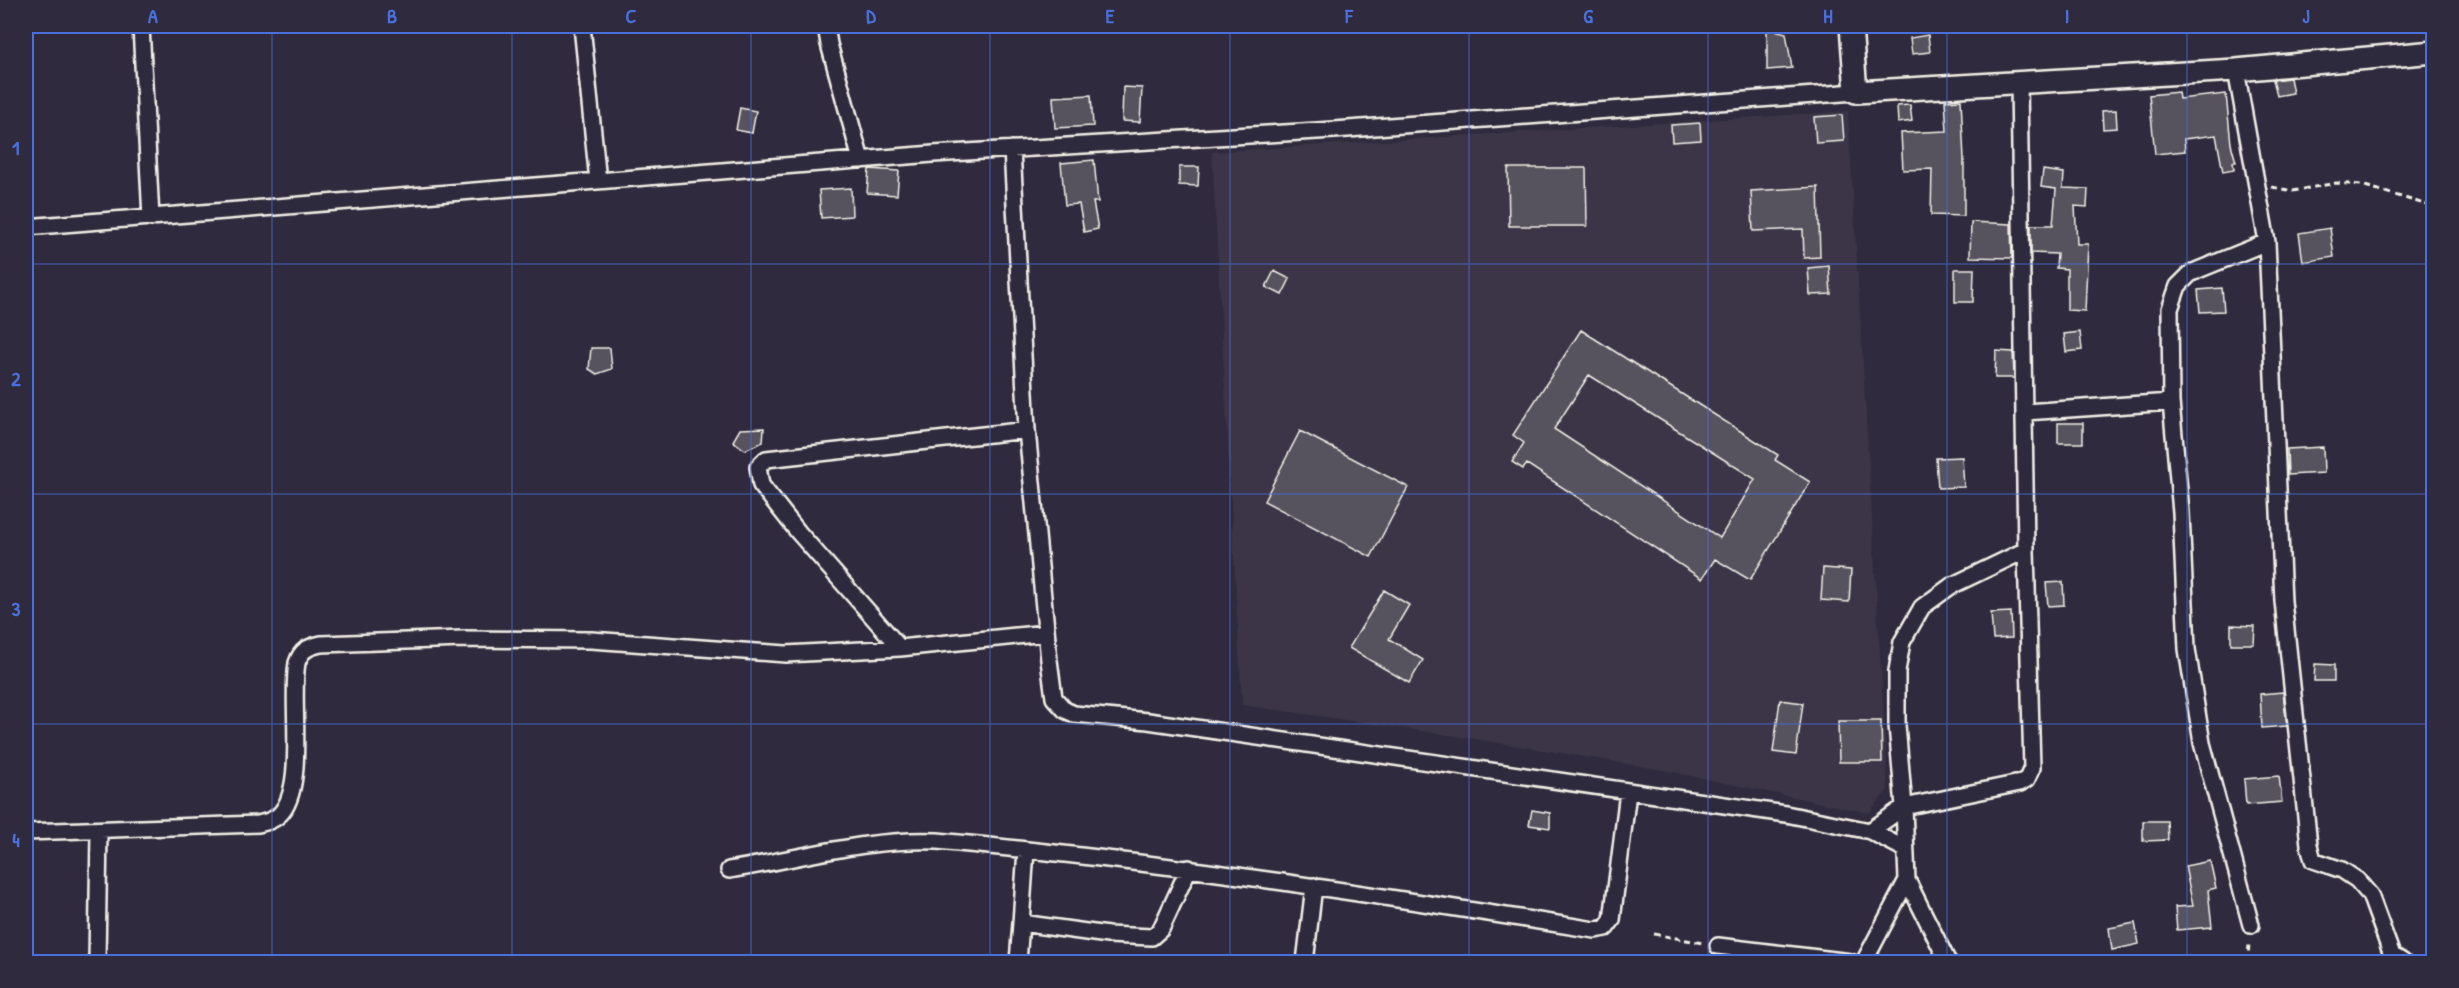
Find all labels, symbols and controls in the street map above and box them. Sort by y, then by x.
text: A [148,2,158,29]
text: B [387,2,397,29]
text: C [626,2,637,29]
text: D [866,2,876,29]
text: E [1106,2,1115,29]
text: F [1344,2,1354,29]
text: G [1583,2,1593,29]
text: H [1823,2,1833,29]
text: I [2065,2,2069,29]
text: J [2302,2,2310,29]
text: 1 [12,134,20,161]
text: 2 [11,365,21,392]
text: 3 [12,595,21,622]
text: 4 [12,826,20,853]

